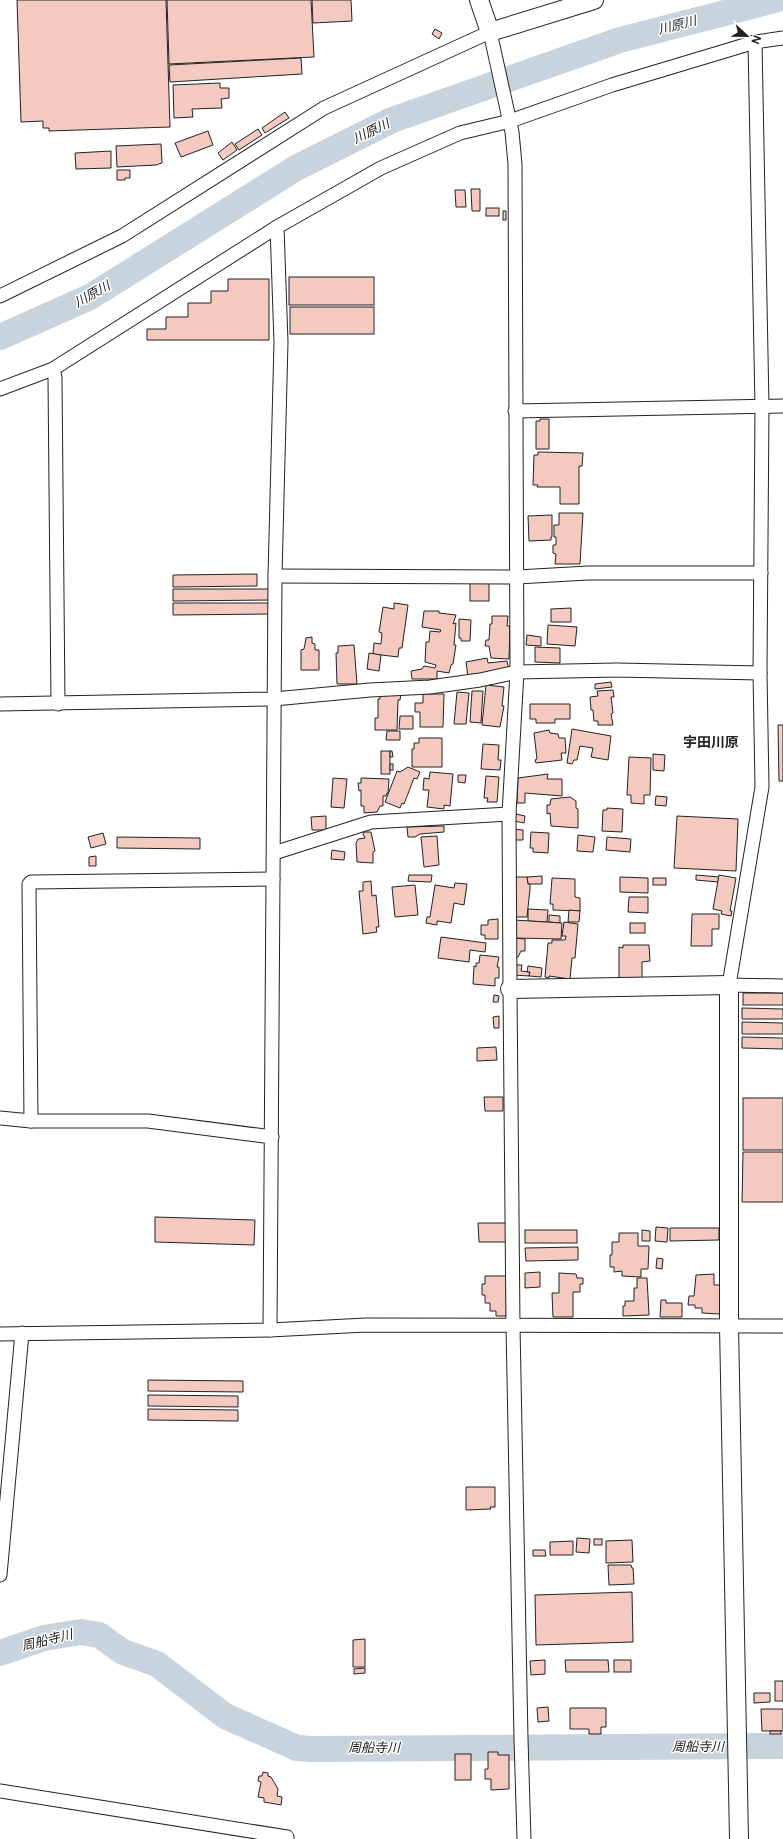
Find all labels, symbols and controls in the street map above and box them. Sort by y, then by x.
water label: 川原川 [656,13,700,37]
north arrow [727,16,767,56]
text: N [749,34,763,46]
water label: 川原川 [350,115,394,146]
water label: 川原川 [71,277,114,310]
district label: 宇田川原 [683,734,739,750]
water label: 周船寺川 [20,1626,76,1654]
water label: 周船寺川 [672,1739,726,1754]
water label: 周船寺川 [348,1740,402,1755]

